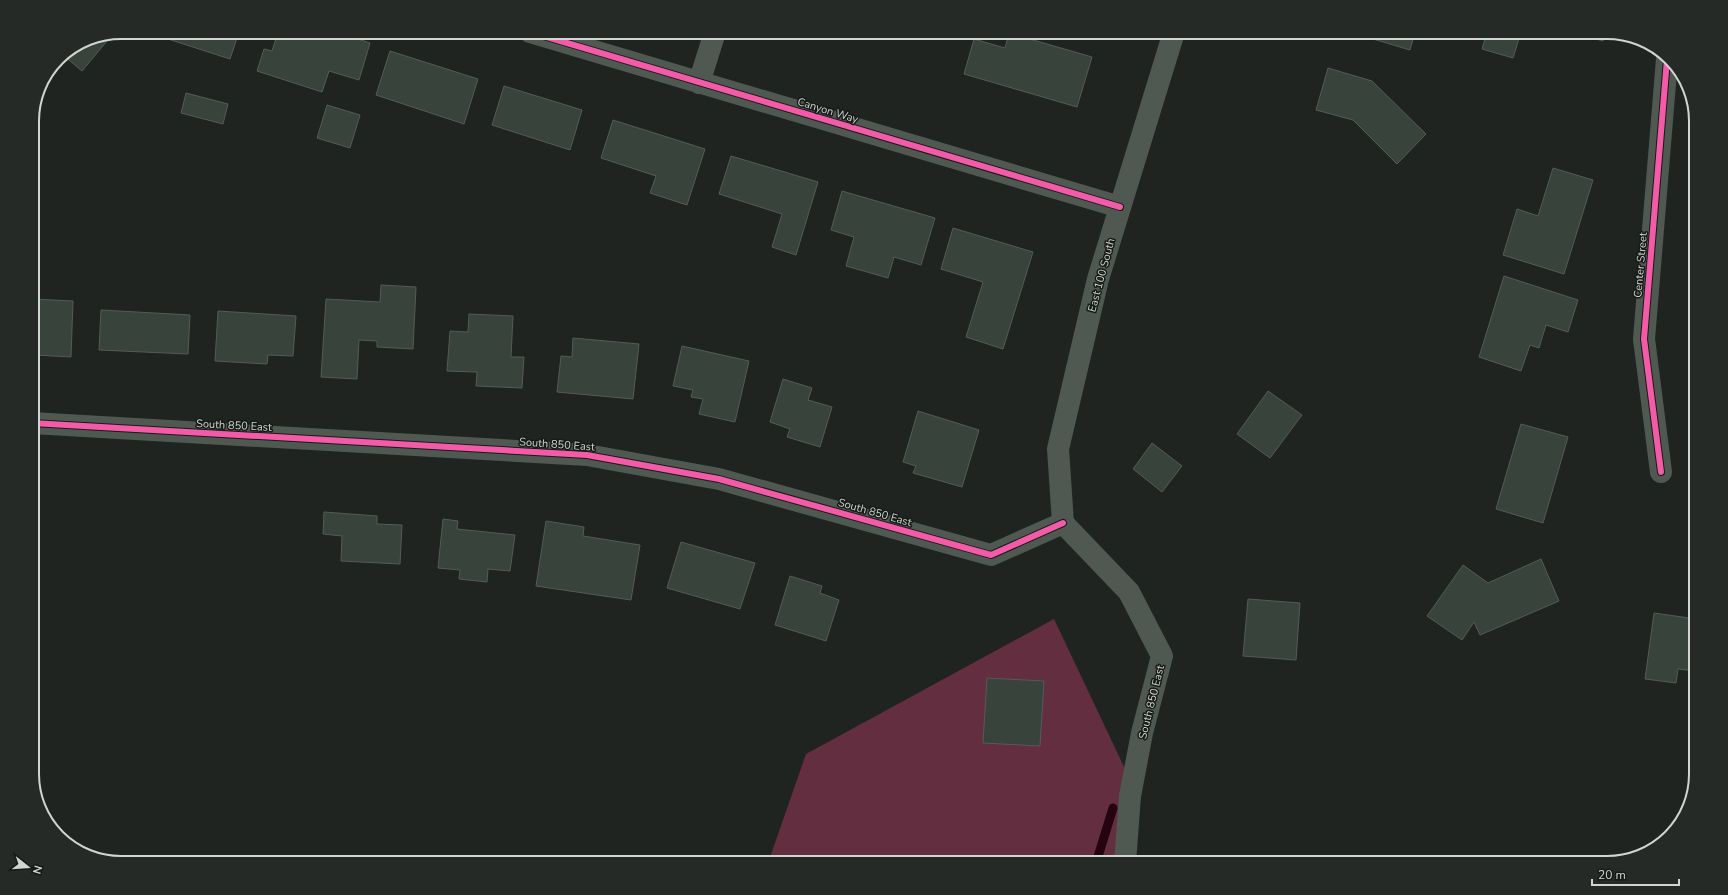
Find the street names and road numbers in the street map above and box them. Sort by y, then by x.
street label: Canyon Way [796,94,860,127]
street label: Center Street [1630,232,1651,298]
street label: East 100 South [1084,237,1119,314]
street label: South 850 East [196,416,272,435]
street label: South 850 East [519,434,595,455]
street label: South 850 East [836,495,914,530]
street label: South 850 East [1135,663,1168,741]

